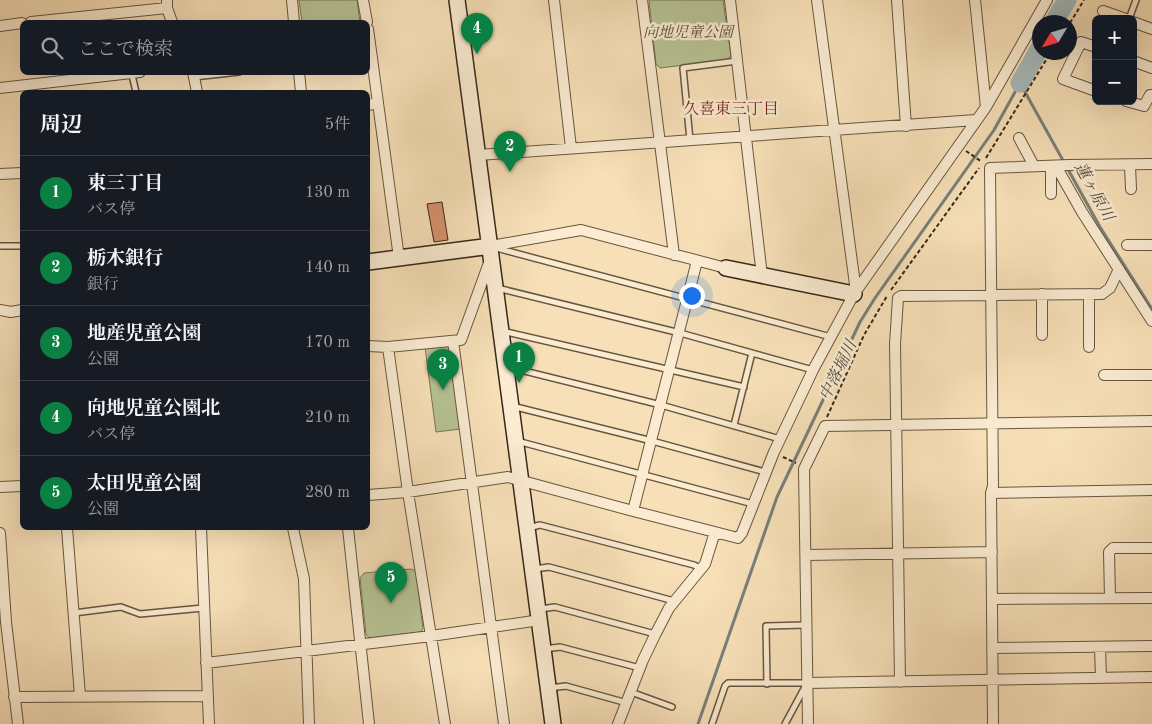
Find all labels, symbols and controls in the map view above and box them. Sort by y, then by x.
pin: 4 [461,13,493,54]
north arrow [1032,15,1077,60]
map controls [1092,15,1137,105]
button: + [1092,15,1137,60]
search box [20,20,370,75]
park label: 向地児童公園 [643,24,736,41]
icon: search [38,34,66,62]
text: ここで検索 [78,41,173,60]
button: − [1092,60,1137,105]
district label: 久喜東三丁目 [683,100,779,118]
text: 周辺 [40,115,82,136]
text: 5件 [325,117,350,133]
pin: 2 [494,131,526,172]
water label: 蓮ヶ原川 [1071,159,1118,226]
text: 東三丁目 [87,175,163,194]
text: 1 [51,185,61,201]
text: 130 m [305,185,350,201]
text: バス停 [87,202,135,218]
text: 栃木銀行 [87,250,163,269]
text: 2 [51,260,61,276]
text: 140 m [305,260,350,276]
text: 銀行 [87,277,119,293]
your location [679,283,705,309]
text: 地産児童公園 [87,325,201,344]
text: 3 [51,335,61,351]
text: 170 m [305,335,350,351]
water label: 中落堀川 [816,336,861,403]
pin: 1 [503,342,535,383]
pin: 3 [427,349,459,390]
text: 公園 [87,352,119,368]
text: 向地児童公園北 [87,400,220,419]
text: 4 [51,410,61,426]
text: 210 m [305,410,350,426]
text: バス停 [87,427,135,443]
text: 太田児童公園 [87,475,201,494]
text: 5 [51,485,61,501]
text: 280 m [305,485,350,501]
text: 公園 [87,502,119,518]
pin: 5 [375,562,407,603]

